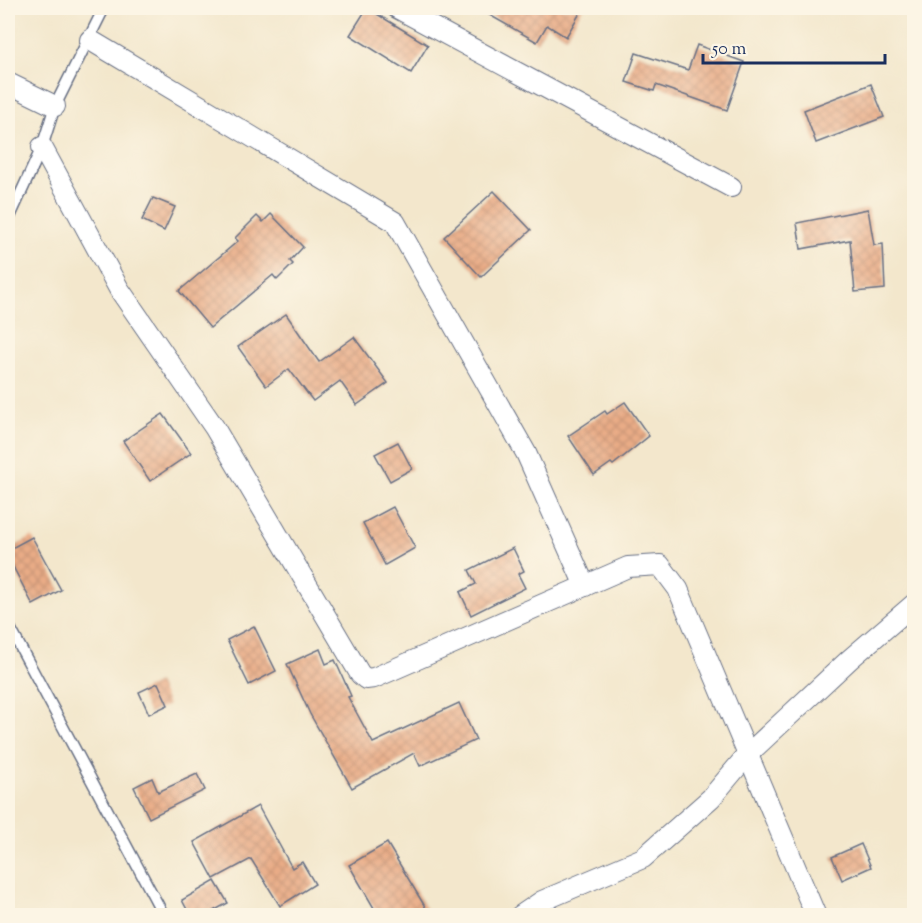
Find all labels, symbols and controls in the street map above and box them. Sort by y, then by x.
scale bar [703,27,884,65]
text: 50 m [711,37,747,63]

